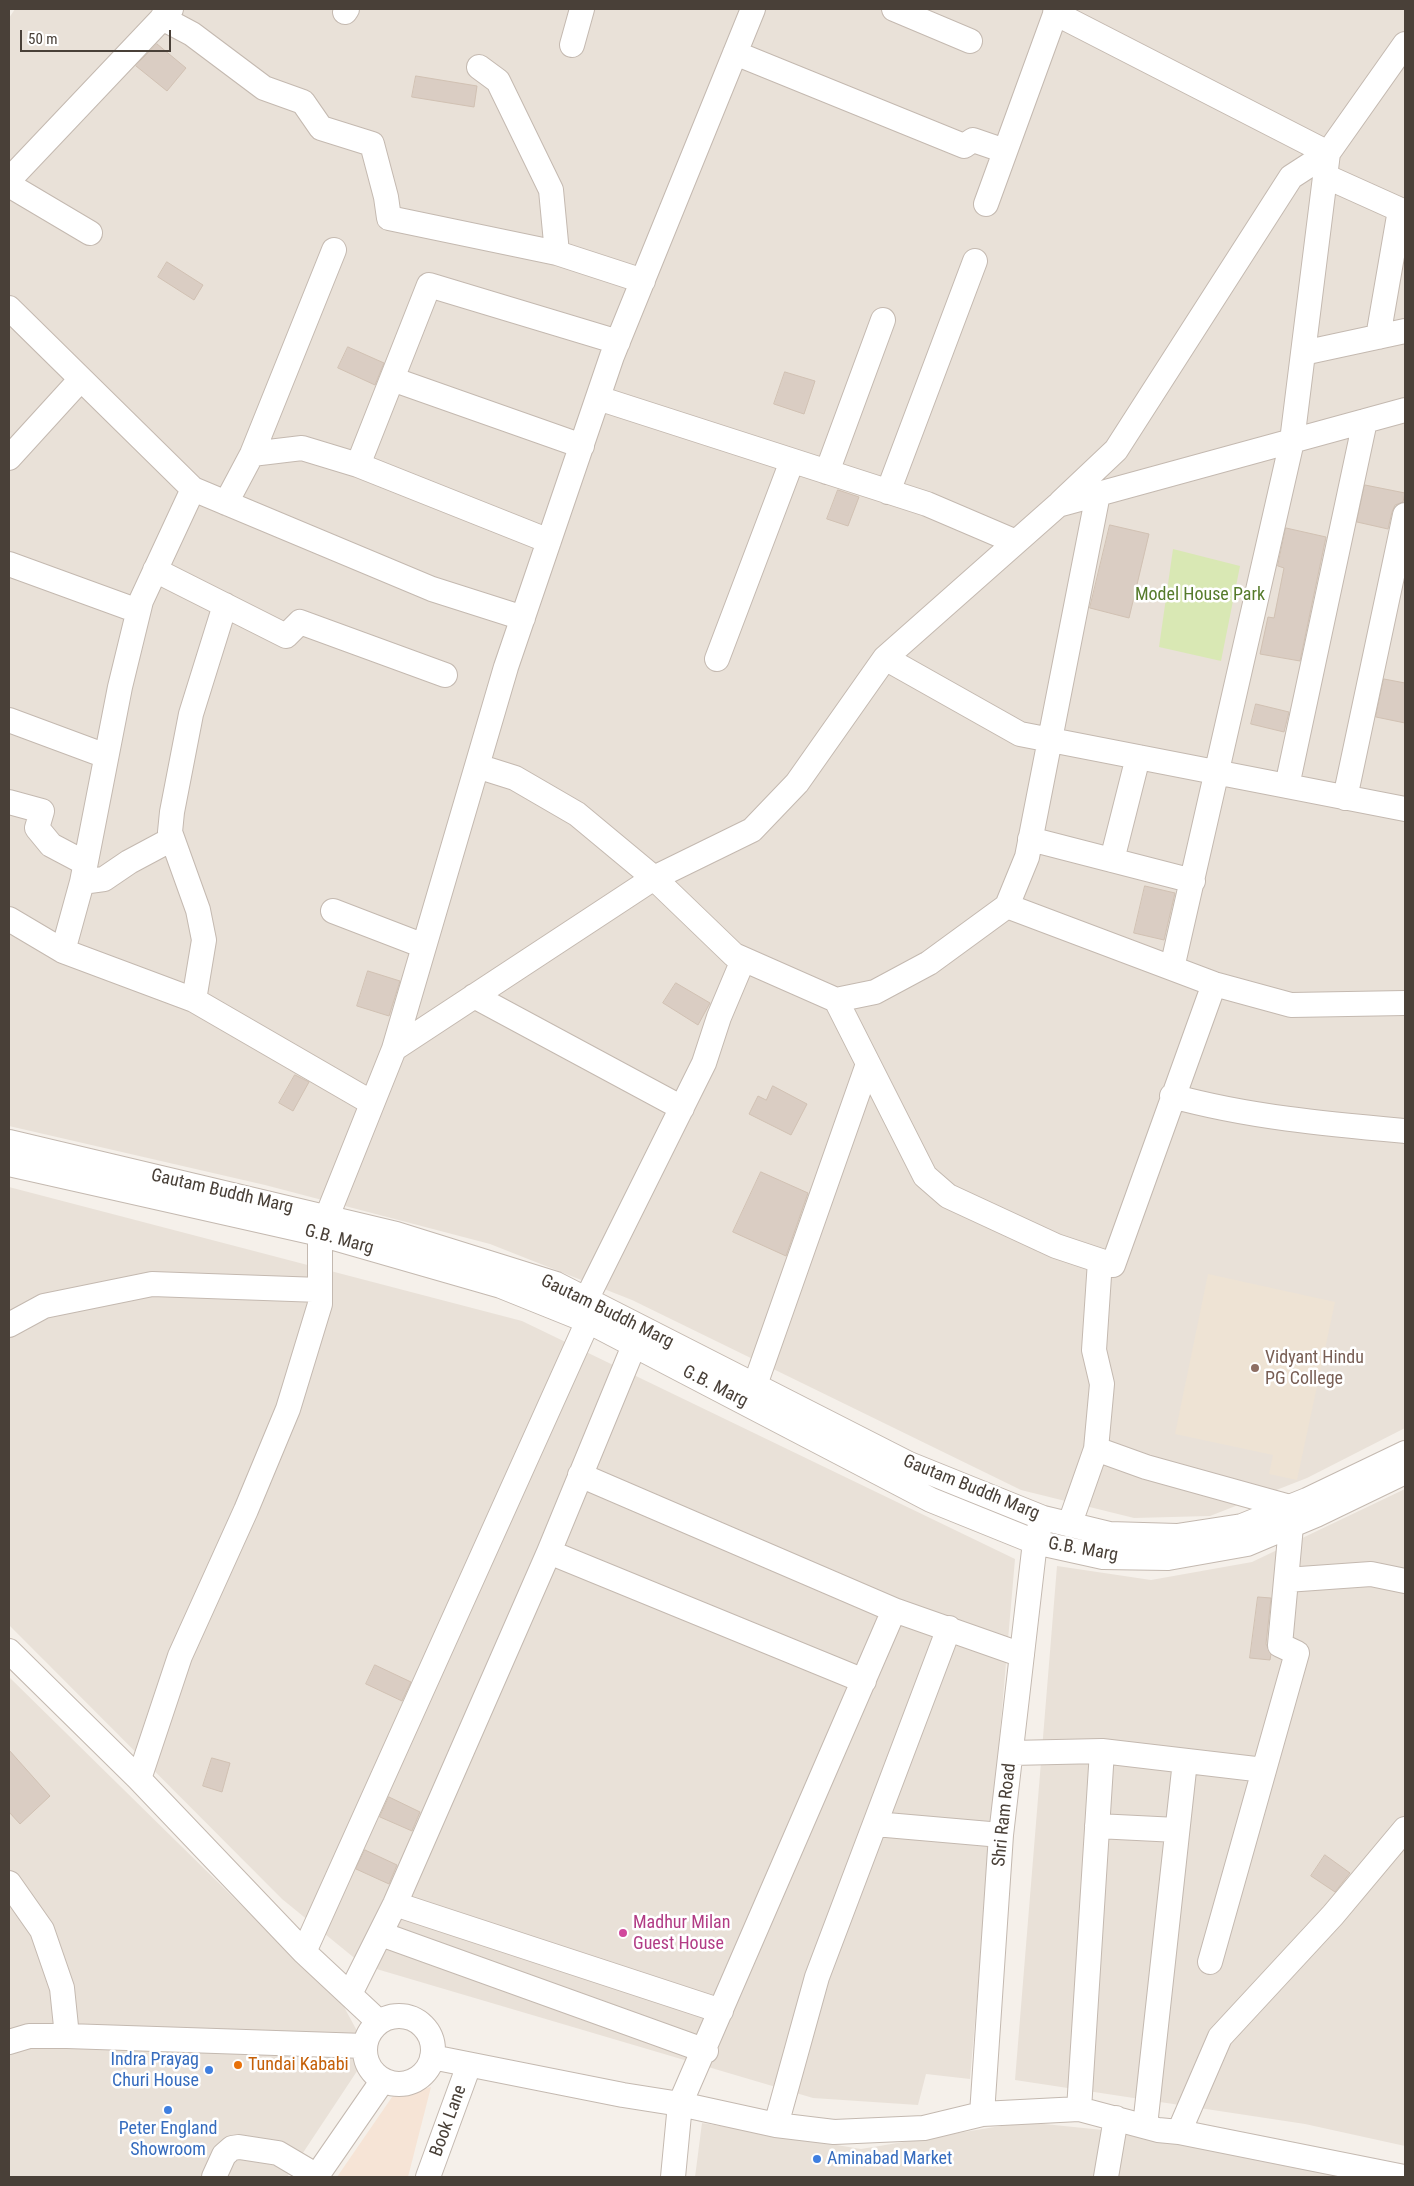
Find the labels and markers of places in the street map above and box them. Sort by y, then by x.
place label: Vidyant Hindu PG College [1265,1347,1364,1390]
marker: Vidyant Hindu PG College [1249,1362,1261,1374]
place label: Madhur Milan Guest House [633,1912,730,1955]
marker: Madhur Milan Guest House [617,1927,629,1939]
place label: Indra Prayag Churi House [111,2049,199,2092]
place label: Tundai Kababi [248,2054,349,2076]
marker: Tundai Kababi [232,2059,244,2071]
marker: Indra Prayag Churi House [203,2064,215,2076]
marker: Peter England Showroom [162,2104,174,2116]
place label: Peter England Showroom [119,2118,217,2160]
place label: Aminabad Market [827,2148,952,2170]
marker: Aminabad Market [811,2153,823,2165]

